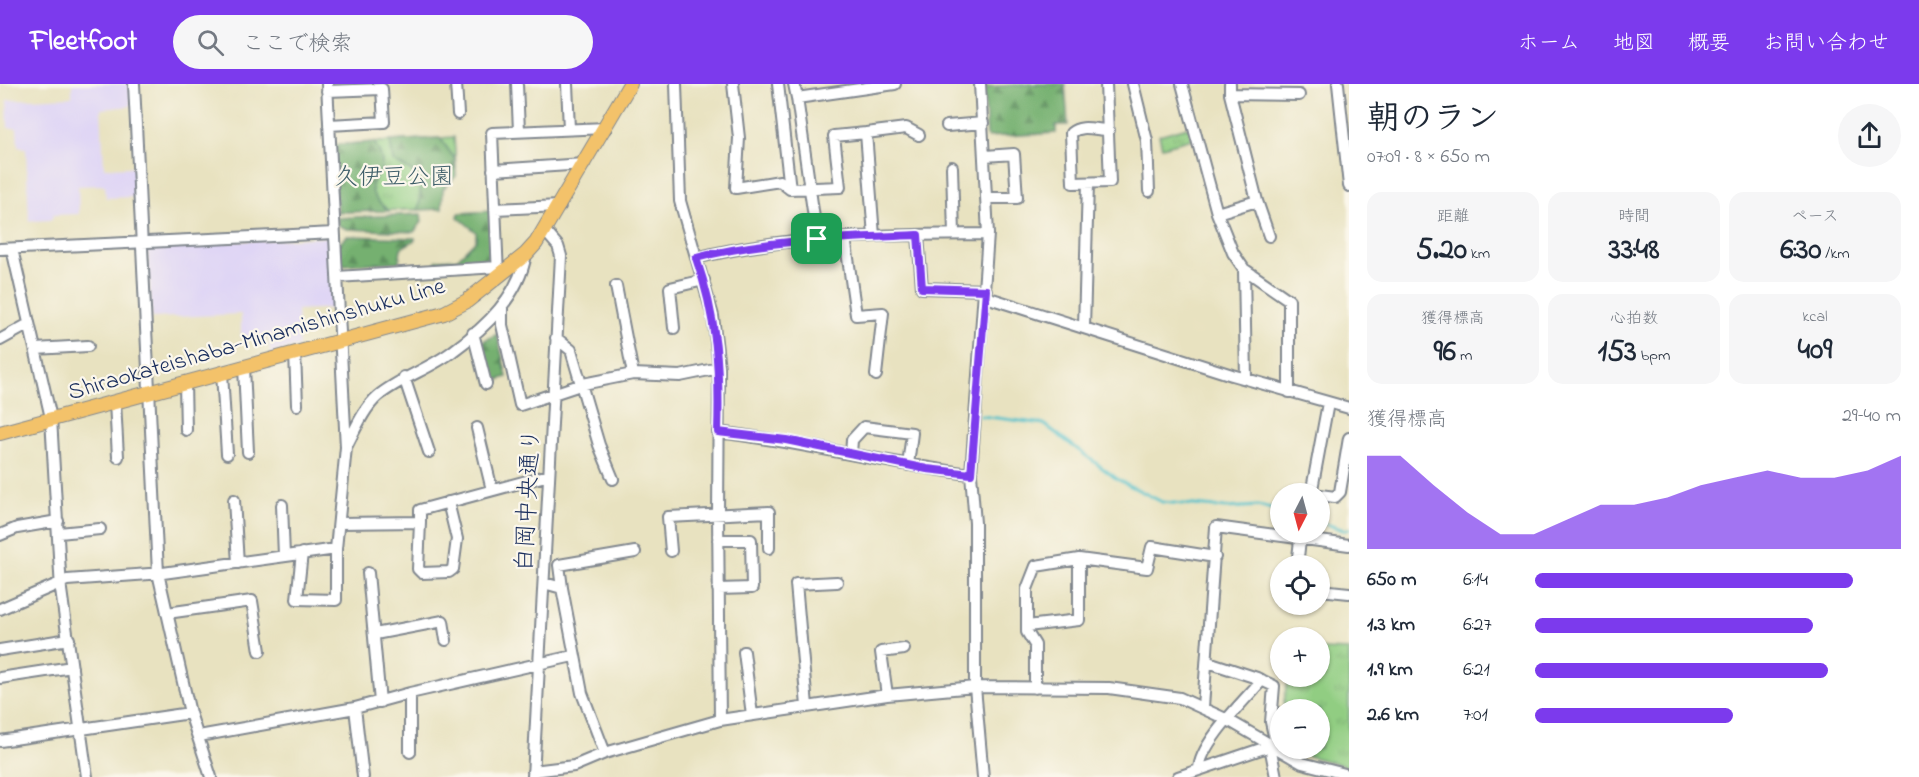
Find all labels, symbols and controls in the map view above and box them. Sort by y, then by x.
search box [173,15,593,69]
text: Fleetfoot [30,22,137,63]
icon: search [194,26,227,59]
text: ここで検索 [242,29,352,61]
text: ホーム [1518,29,1580,59]
text: 地図 [1613,29,1655,59]
text: 概要 [1688,29,1730,59]
text: お問い合わせ [1763,29,1889,59]
text: 朝のラン [1367,96,1499,144]
button: share [1838,104,1901,167]
text: 07:09 · 8 × 650 m [1367,143,1490,172]
park label: 久伊豆公園 [334,161,454,196]
text: 距離 [1437,205,1469,229]
text: 時間 [1618,205,1650,229]
text: ペース [1791,205,1839,229]
pin [791,213,842,264]
icon: arrive [800,222,833,255]
text: 5.20 [1416,229,1467,273]
text: 33:48 [1609,229,1659,273]
text: 6:30 [1780,229,1821,273]
text: km [1467,242,1490,266]
text: /km [1821,242,1850,266]
street label: Shiraokateishaba-Minamishinshuku Line [64,270,450,411]
text: kcal [1802,305,1828,329]
text: 獲得標高 [1421,307,1485,331]
text: 心拍数 [1610,307,1658,331]
text: 409 [1798,329,1832,373]
text: 96 [1434,331,1456,375]
text: 153 [1598,331,1637,375]
text: m [1456,344,1472,368]
text: bpm [1637,344,1670,368]
text: 29–40 m [1842,402,1901,431]
text: 獲得標高 [1367,406,1447,435]
street label: 白岡中央通り [508,427,551,573]
north arrow [1270,483,1330,543]
map controls [1270,483,1330,759]
button: locate [1270,555,1330,615]
text: 650 m [1367,566,1416,595]
text: 6:14 [1463,566,1488,595]
text: 1.3 km [1367,611,1415,640]
text: 6:27 [1463,611,1492,640]
button: + [1270,627,1330,687]
text: 1.9 km [1367,656,1413,685]
text: 6:21 [1463,656,1490,685]
button: − [1270,699,1330,759]
text: 2.6 km [1367,701,1419,730]
text: 7:01 [1463,701,1488,730]

